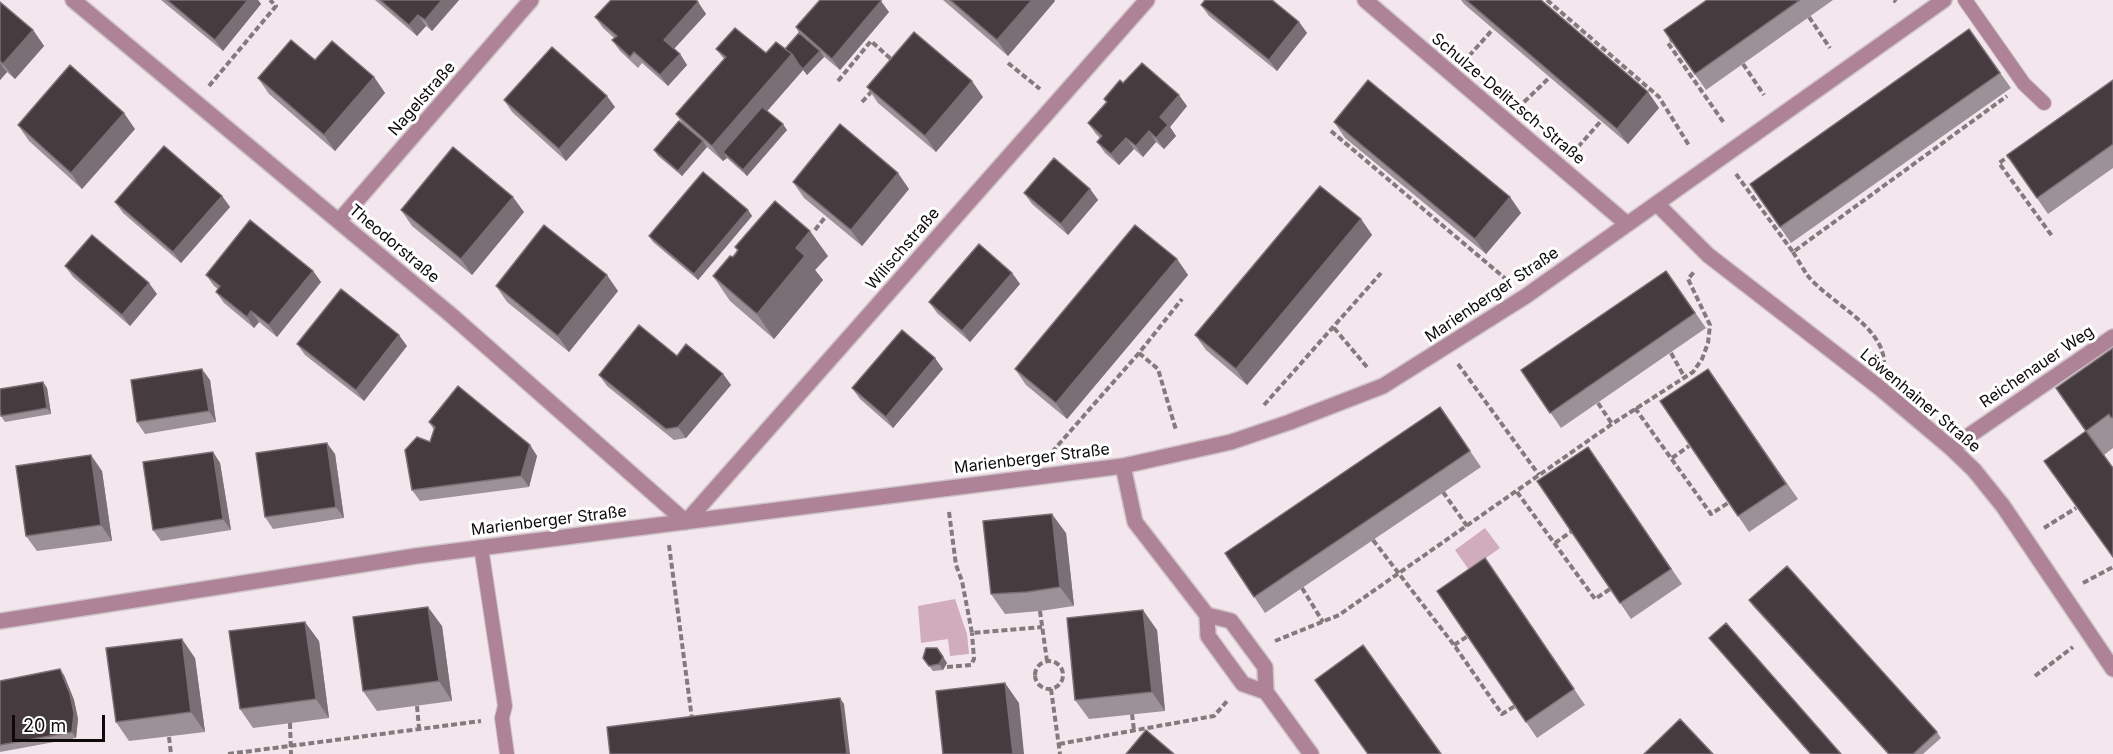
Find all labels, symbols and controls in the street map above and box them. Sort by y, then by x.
street label: Schulze-Delitzsch-Straße [1427,29,1589,169]
street label: Nagelstraße [385,58,459,140]
street label: Theodorstraße [345,201,443,287]
street label: Wilischstraße [862,204,944,294]
street label: Marienberger Straße [1422,243,1562,347]
street label: Reichenauer Weg [1976,322,2098,412]
street label: Löwenhainer Straße [1856,345,1984,457]
street label: Marienberger Straße [953,440,1111,478]
street label: Marienberger Straße [470,502,628,540]
scale bar [15,703,108,741]
text: 20 m [23,715,66,736]

